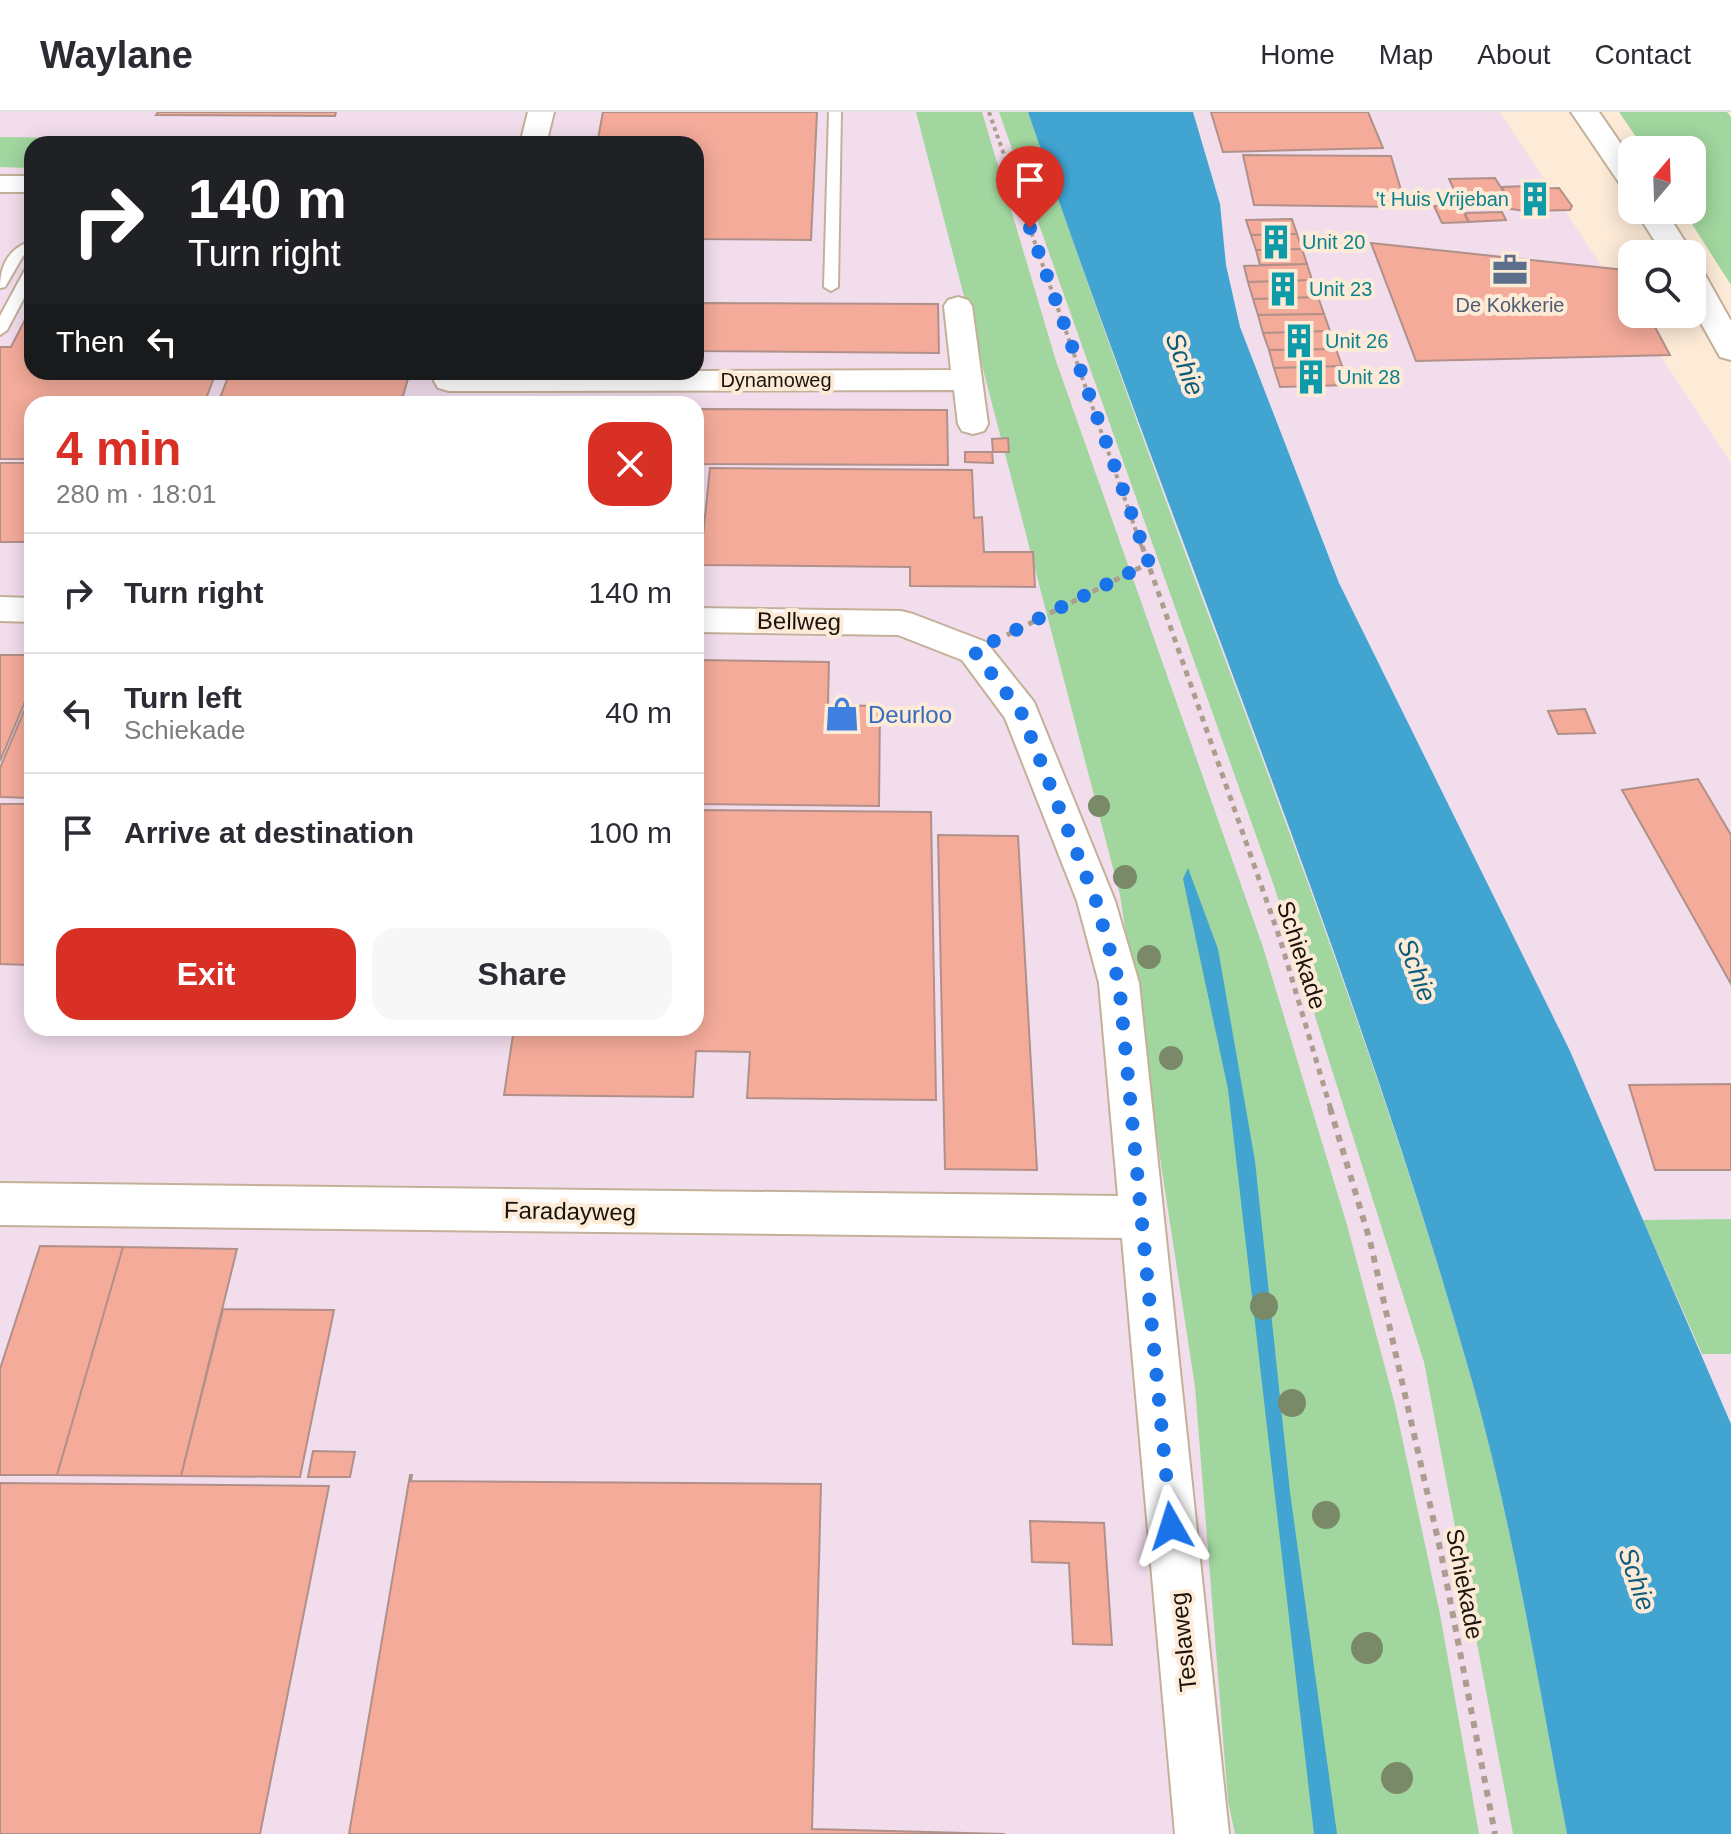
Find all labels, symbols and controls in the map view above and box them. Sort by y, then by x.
text: Waylane [40,34,193,76]
text: Home [1260,39,1335,70]
text: Map [1379,39,1433,70]
text: About [1477,39,1551,70]
text: Contact [1595,39,1691,70]
north arrow [1618,136,1706,224]
map controls [1618,136,1706,328]
pin [996,146,1064,228]
icon: arrive [1008,158,1052,202]
text: 140 m [188,167,347,230]
icon: right [56,168,160,272]
building icon: 't Huis Vrijeban [1516,180,1554,218]
place label: 't Huis Vrijeban [1376,188,1509,210]
building icon: Unit 20 [1257,223,1295,261]
place label: Unit 20 [1302,231,1365,253]
text: Turn right [188,233,341,274]
button: search [1618,240,1706,328]
office icon: De Kokkerie [1491,251,1529,289]
building icon: Unit 23 [1264,270,1302,308]
place label: Unit 23 [1309,278,1372,300]
place label: De Kokkerie [1456,294,1564,316]
icon: left [140,320,184,364]
building icon: Unit 26 [1280,322,1318,360]
text: Then [56,325,124,358]
water label: Schie [1159,328,1211,400]
place label: Unit 26 [1325,330,1388,352]
building icon: Unit 28 [1292,358,1330,396]
place label: Unit 28 [1337,366,1400,388]
street label: Dynamoweg [720,369,832,391]
text: 4 min [56,422,181,475]
button: close [588,422,672,506]
text: 280 m · 18:01 [56,479,216,509]
icon: right [56,571,100,615]
text: Turn right [124,576,263,609]
text: 140 m [589,576,672,609]
street label: Bellweg [757,607,841,635]
text: Turn left [124,681,242,714]
icon: left [56,691,100,735]
shop icon: Deurloo [823,695,861,733]
text: 40 m [605,696,672,729]
place label: Deurloo [868,701,952,728]
text: Schiekade [124,715,245,745]
icon: arrive [56,811,100,855]
text: Arrive at destination [124,816,414,849]
text: 100 m [589,816,672,849]
street label: Schiekade [1272,898,1332,1012]
button: Exit [56,928,356,1020]
button: Share [372,928,672,1020]
water label: Schie [1391,934,1443,1006]
street label: Faradayweg [504,1196,636,1226]
position arrow [1129,1484,1213,1568]
street label: Schiekade [1441,1526,1489,1642]
water label: Schie [1612,1543,1662,1615]
street label: Teslaweg [1164,1591,1202,1693]

